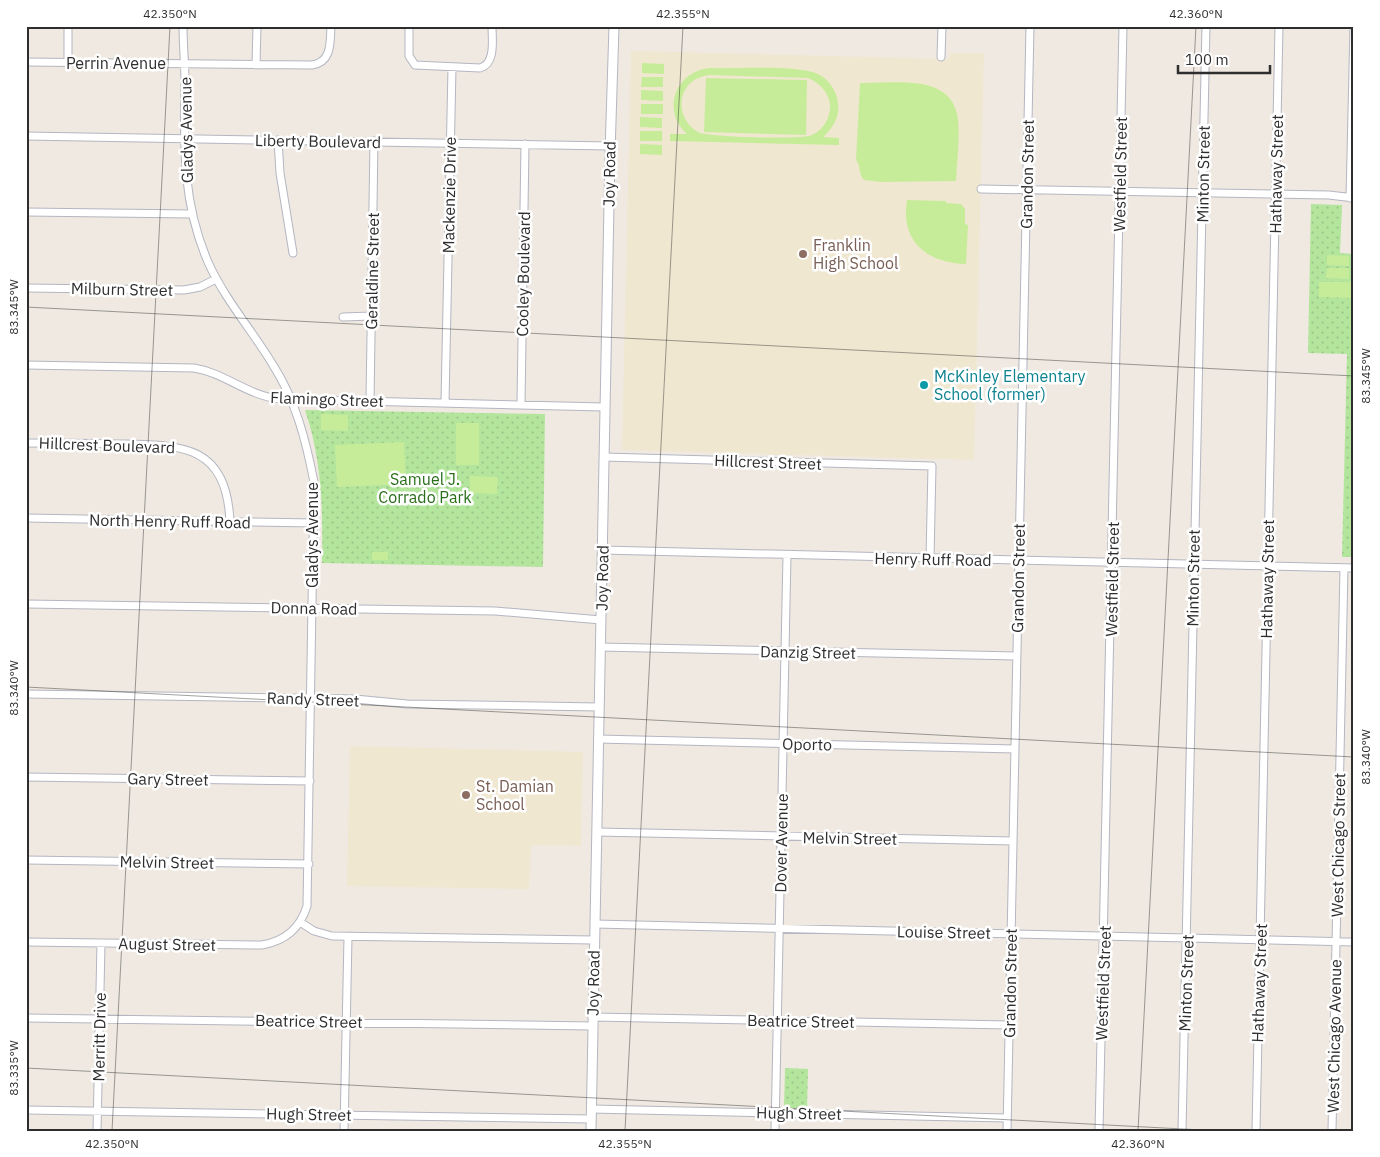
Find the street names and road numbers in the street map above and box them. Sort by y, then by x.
street label: Perrin Avenue [66,53,166,73]
street label: Gladys Avenue [175,77,197,183]
street label: Hathaway Street [1265,114,1287,234]
street label: Westfield Street [1109,116,1131,232]
street label: Grandon Street [1016,119,1038,229]
street label: Minton Street [1192,125,1214,223]
street label: Liberty Boulevard [255,130,381,152]
street label: Mackenzie Drive [438,136,460,254]
street label: Joy Road [598,141,620,207]
street label: Cooley Boulevard [512,211,534,337]
street label: Geraldine Street [361,212,383,330]
street label: Milburn Street [71,278,173,300]
street label: Flamingo Street [270,387,384,411]
street label: Hillcrest Boulevard [38,433,176,457]
street label: Hillcrest Street [714,450,822,474]
street label: Gladys Avenue [302,482,322,588]
street label: North Henry Ruff Road [89,510,251,532]
street label: Hathaway Street [1256,519,1278,639]
street label: Westfield Street [1101,521,1123,637]
street label: Grandon Street [1007,523,1029,633]
street label: Minton Street [1182,529,1204,627]
street label: Joy Road [591,545,613,611]
street label: Henry Ruff Road [874,548,992,570]
street label: Donna Road [270,597,358,619]
street label: Danzig Street [760,641,856,663]
street label: Randy Street [266,687,360,711]
street label: Oporto [782,734,832,754]
street label: Gary Street [127,768,209,790]
street label: West Chicago Street [1327,773,1349,917]
street label: Dover Avenue [770,793,792,893]
street label: Melvin Street [803,827,897,849]
street label: Melvin Street [120,851,214,873]
street label: Louise Street [897,921,991,943]
street label: Hathaway Street [1247,923,1271,1043]
street label: Westfield Street [1091,925,1115,1041]
street label: Grandon Street [999,928,1021,1038]
street label: August Street [118,933,216,955]
street label: Minton Street [1174,934,1198,1032]
street label: Joy Road [582,950,604,1016]
street label: West Chicago Avenue [1323,959,1345,1113]
street label: Merritt Drive [88,992,110,1082]
street label: Beatrice Street [255,1010,363,1032]
street label: Beatrice Street [747,1010,855,1032]
street label: Hugh Street [756,1102,842,1124]
street label: Hugh Street [266,1103,352,1125]

